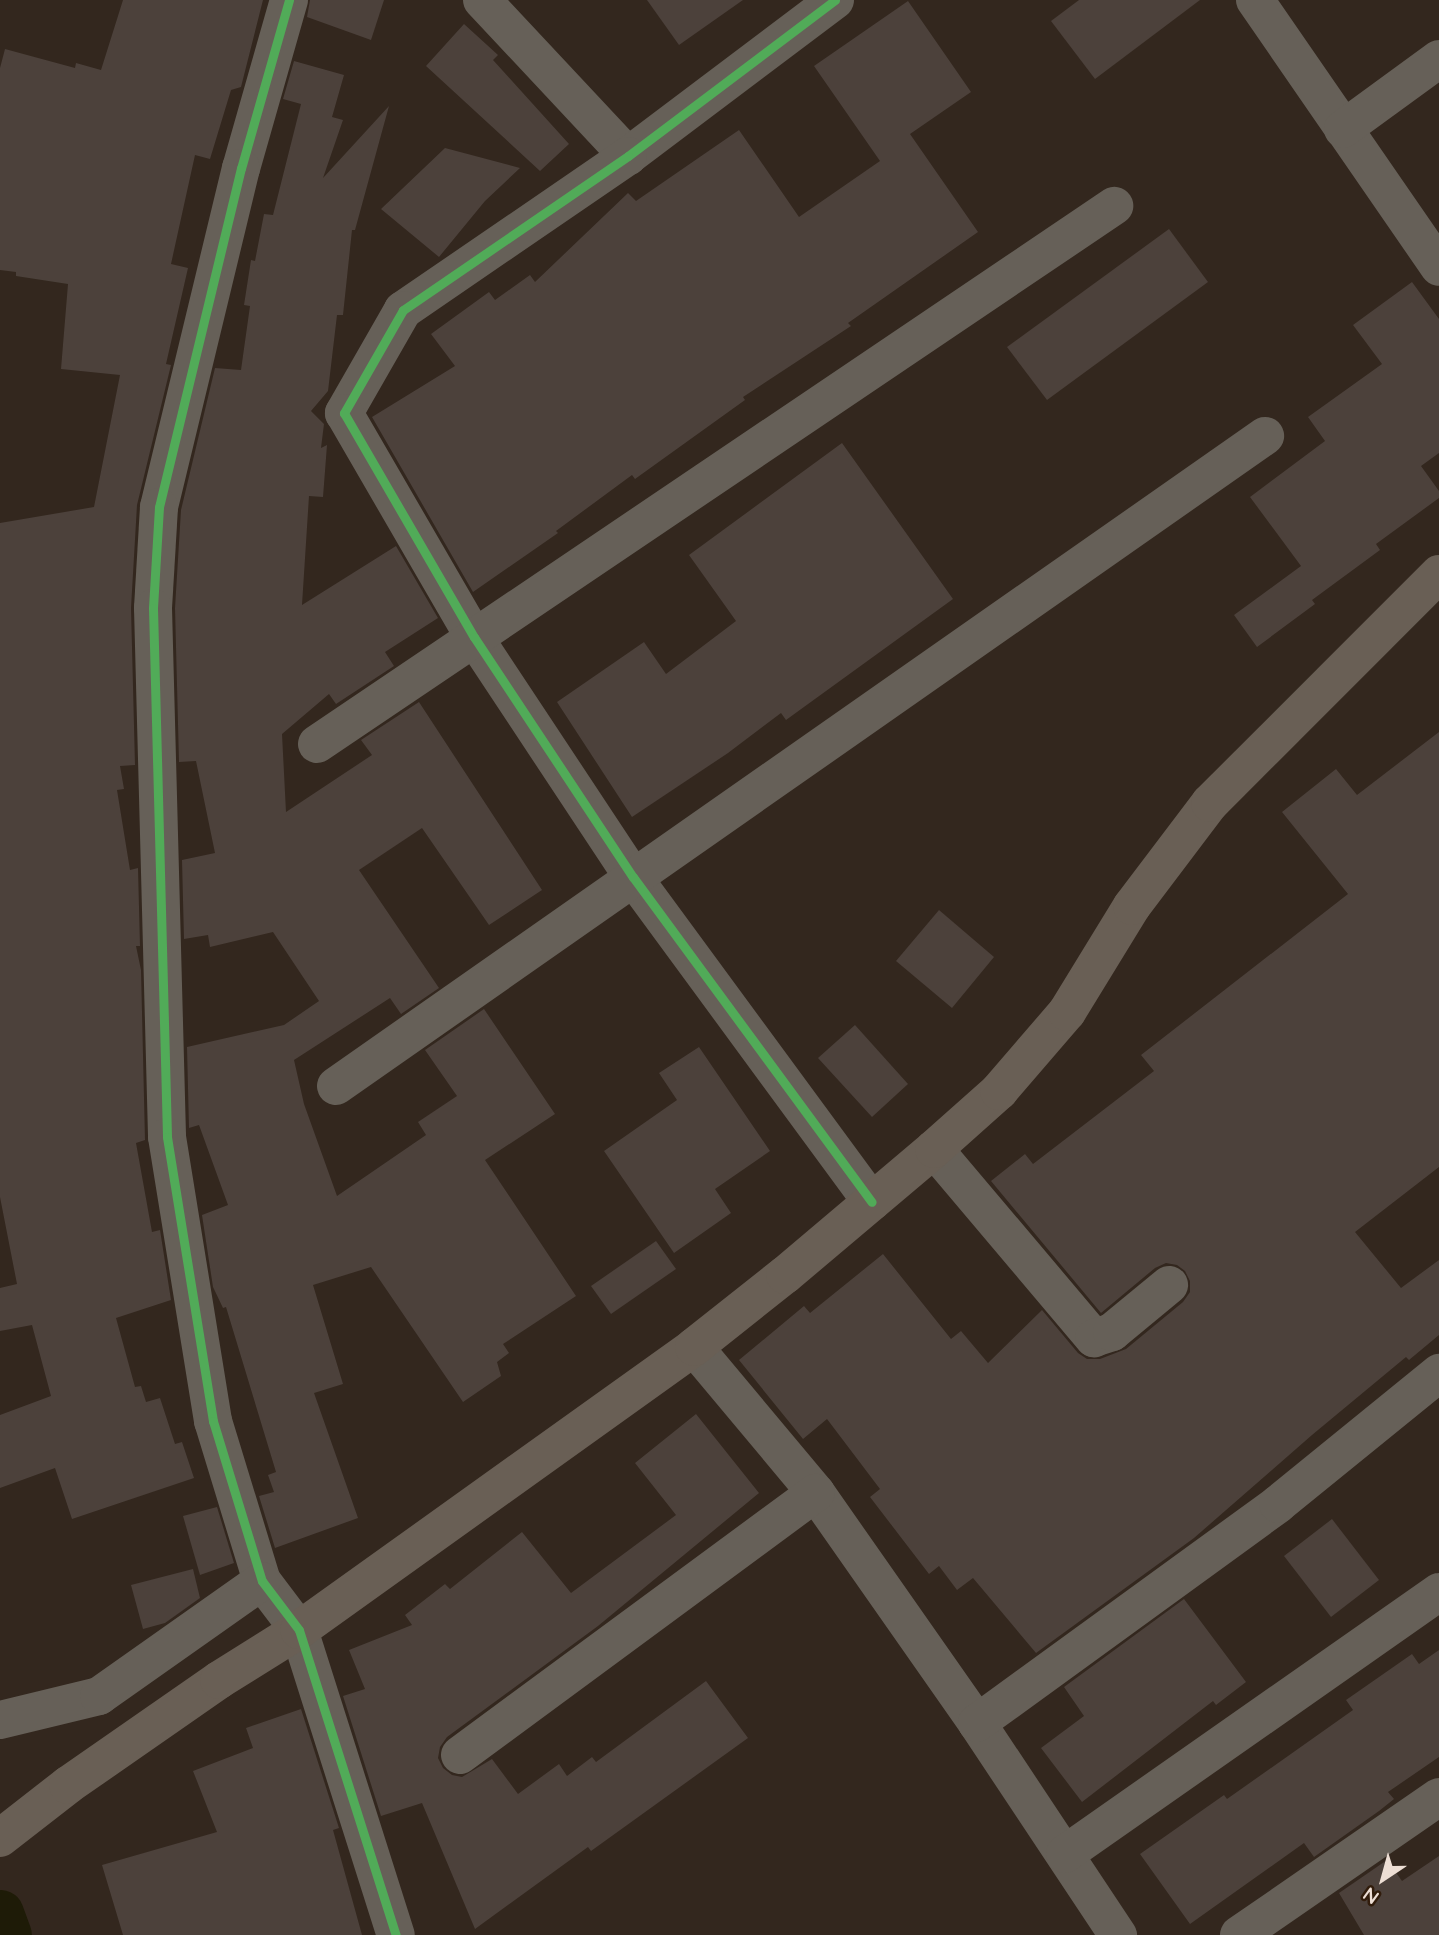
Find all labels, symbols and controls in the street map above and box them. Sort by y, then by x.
north arrow [1348,1844,1418,1914]
text: N [1358,1882,1383,1910]

